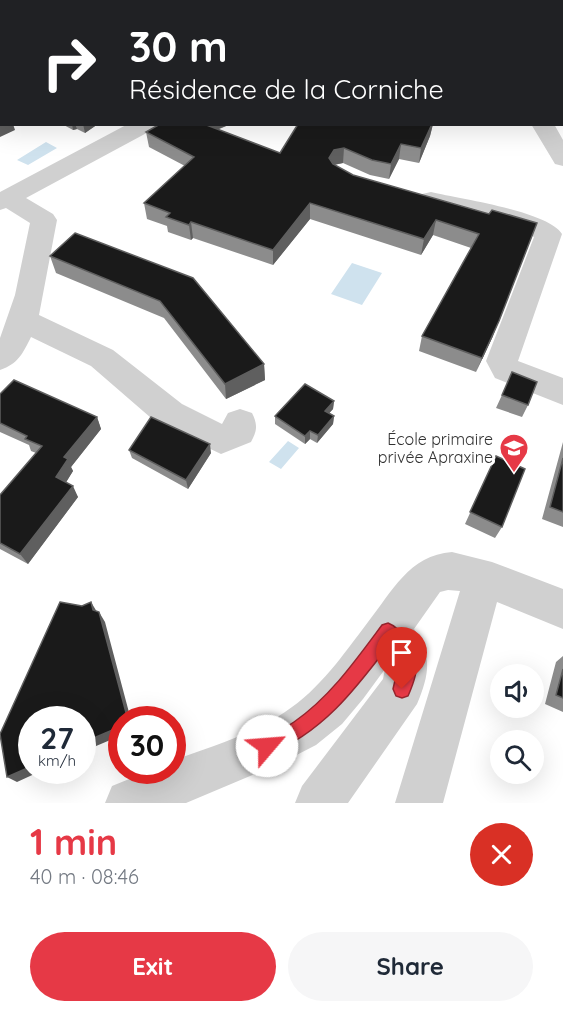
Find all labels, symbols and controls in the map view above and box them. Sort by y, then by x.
text: 30 m [129,20,228,73]
icon: right [30,24,108,102]
text: Résidence de la Corniche [129,72,444,106]
place label: École primaire privée Apraxine [378,429,493,467]
school or university icon: École primaire privée Apraxine [498,432,530,474]
pin [376,627,427,689]
icon: arrive [385,636,418,669]
map controls [490,664,544,784]
button: sound [490,664,544,718]
speed limit sign: 30 [108,706,186,784]
position arrow [235,714,299,778]
text: 27 [40,719,74,757]
button: search [490,730,544,784]
text: km/h [38,751,76,770]
text: 1 min [30,819,117,864]
button: close [470,823,533,886]
text: 40 m · 08:46 [30,864,139,889]
button: Exit [30,932,276,1001]
button: Share [288,932,533,1001]

